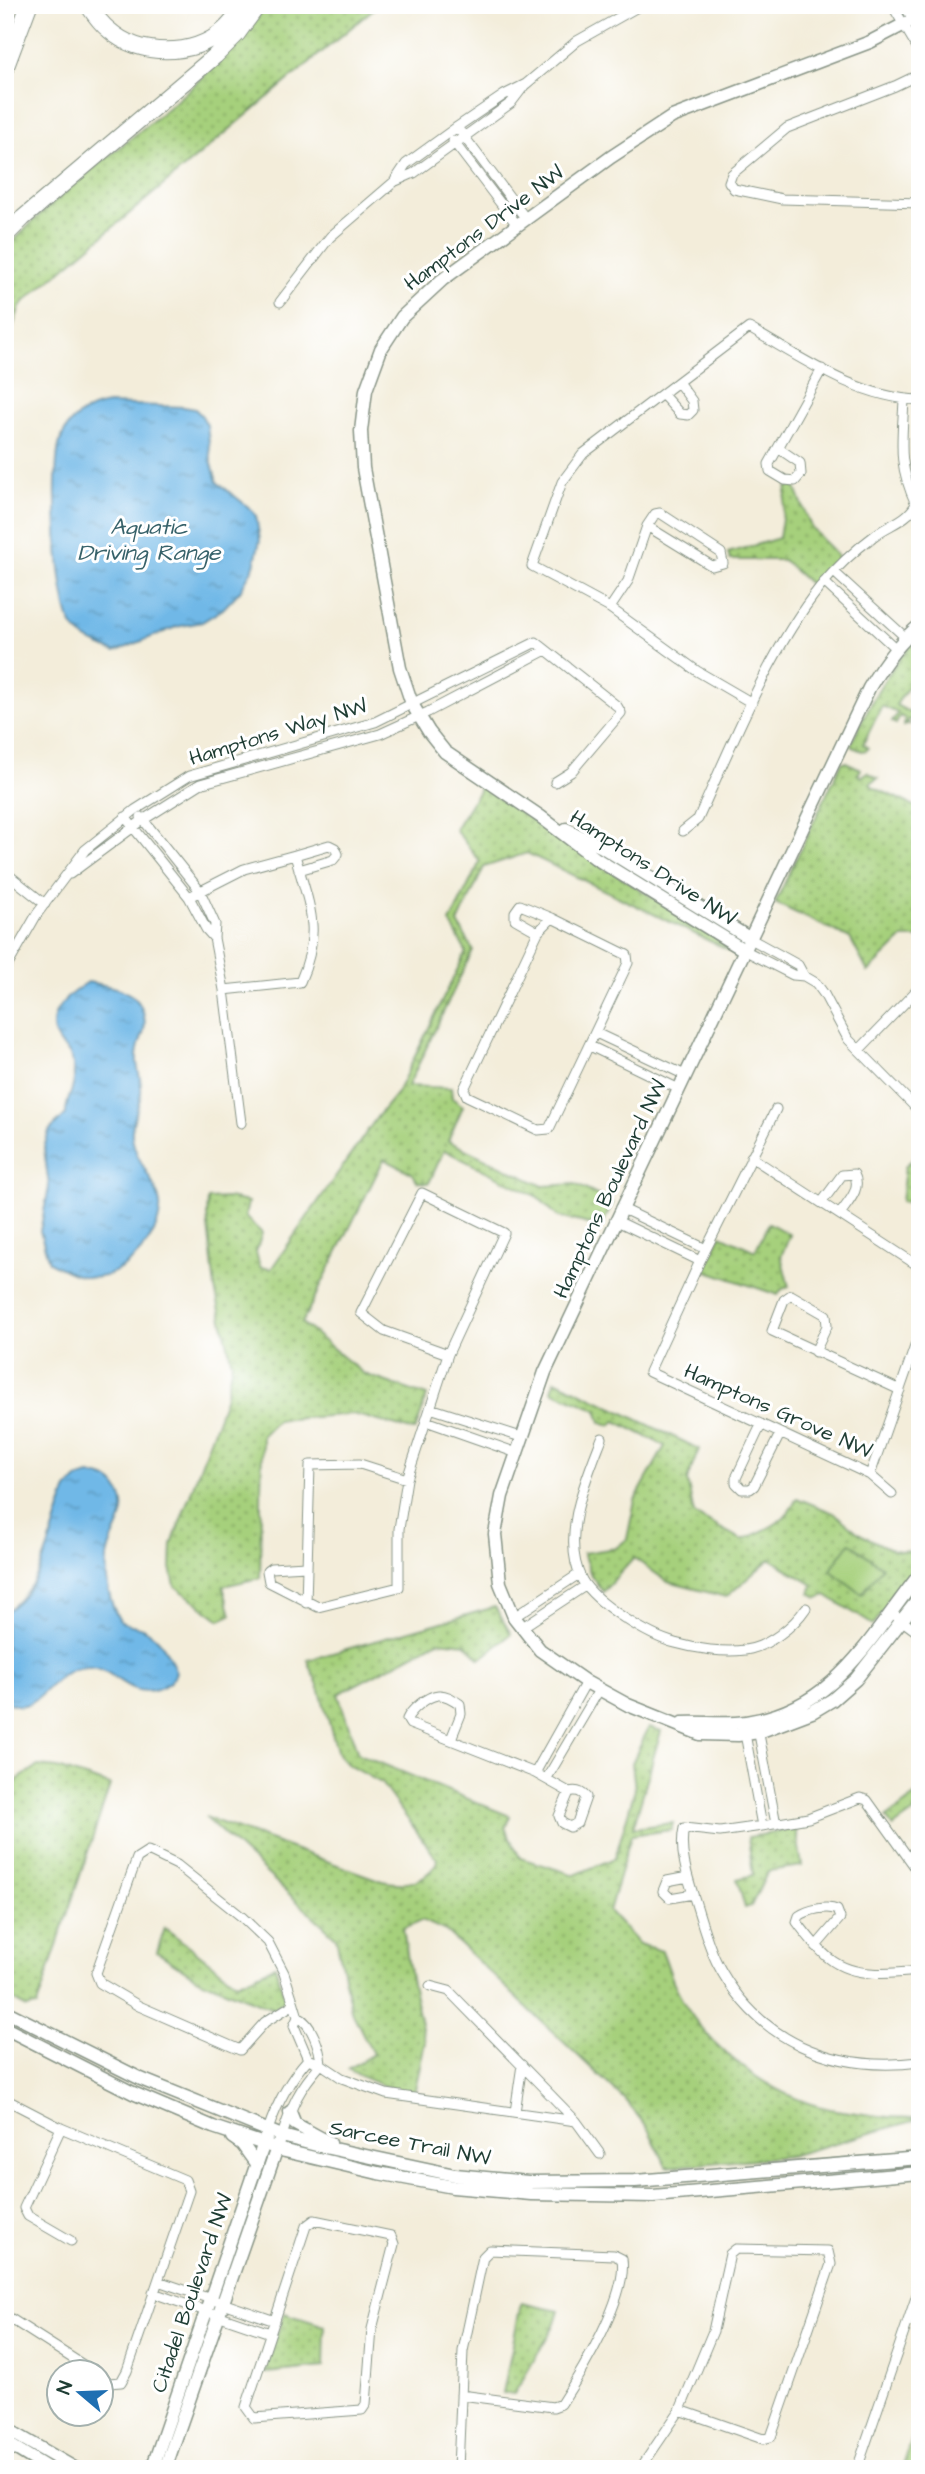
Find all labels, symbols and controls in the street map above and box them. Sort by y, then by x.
street label: Hamptons Drive NW [398,158,571,299]
water label: Aquatic Driving Range [78,511,222,570]
street label: Hamptons Way NW [186,691,371,775]
street label: Hamptons Drive NW [564,803,742,934]
street label: Hamptons Boulevard NW [546,1075,675,1304]
street label: Hamptons Grove NW [679,1357,877,1466]
street label: Sarcee Trail NW [327,2113,493,2173]
street label: Citadel Boulevard NW [144,2190,240,2396]
north arrow [46,2358,116,2428]
text: N [51,2378,80,2398]

